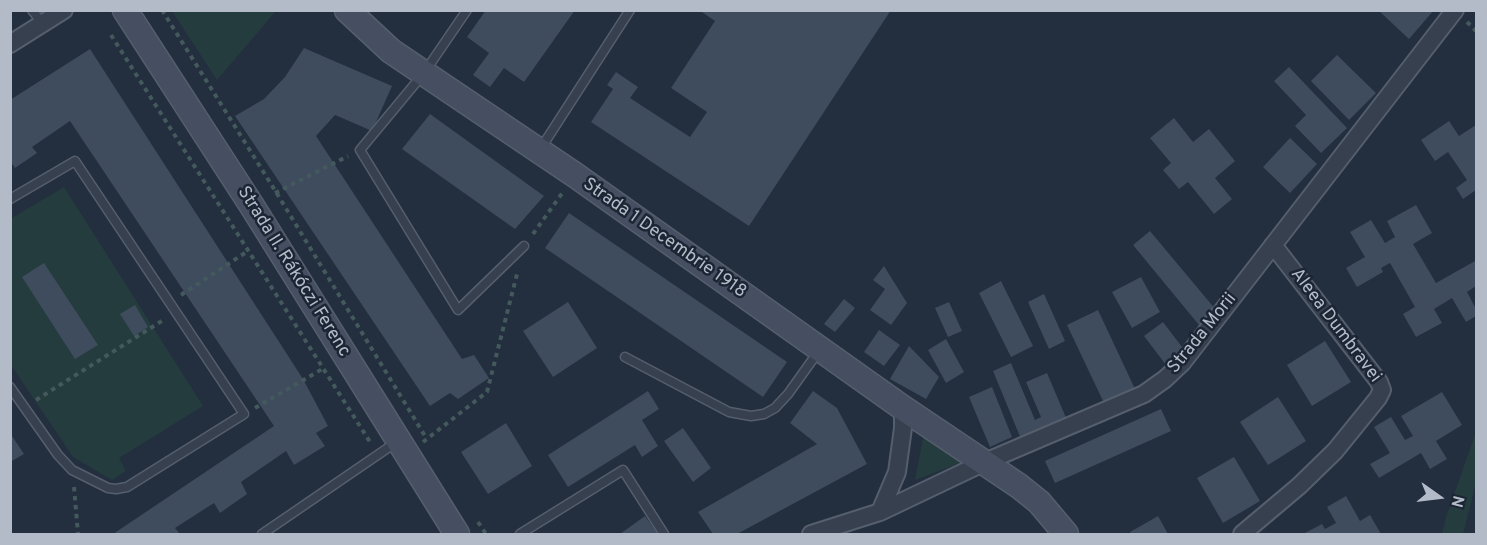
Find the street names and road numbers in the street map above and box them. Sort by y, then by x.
street label: Strada 1 Decembrie 1918 [578,174,750,304]
street label: Strada II. Rákóczi Ferenc [232,183,354,361]
street label: Aleea Dumbravei [1285,265,1385,387]
street label: Strada Morii [1164,289,1242,379]

